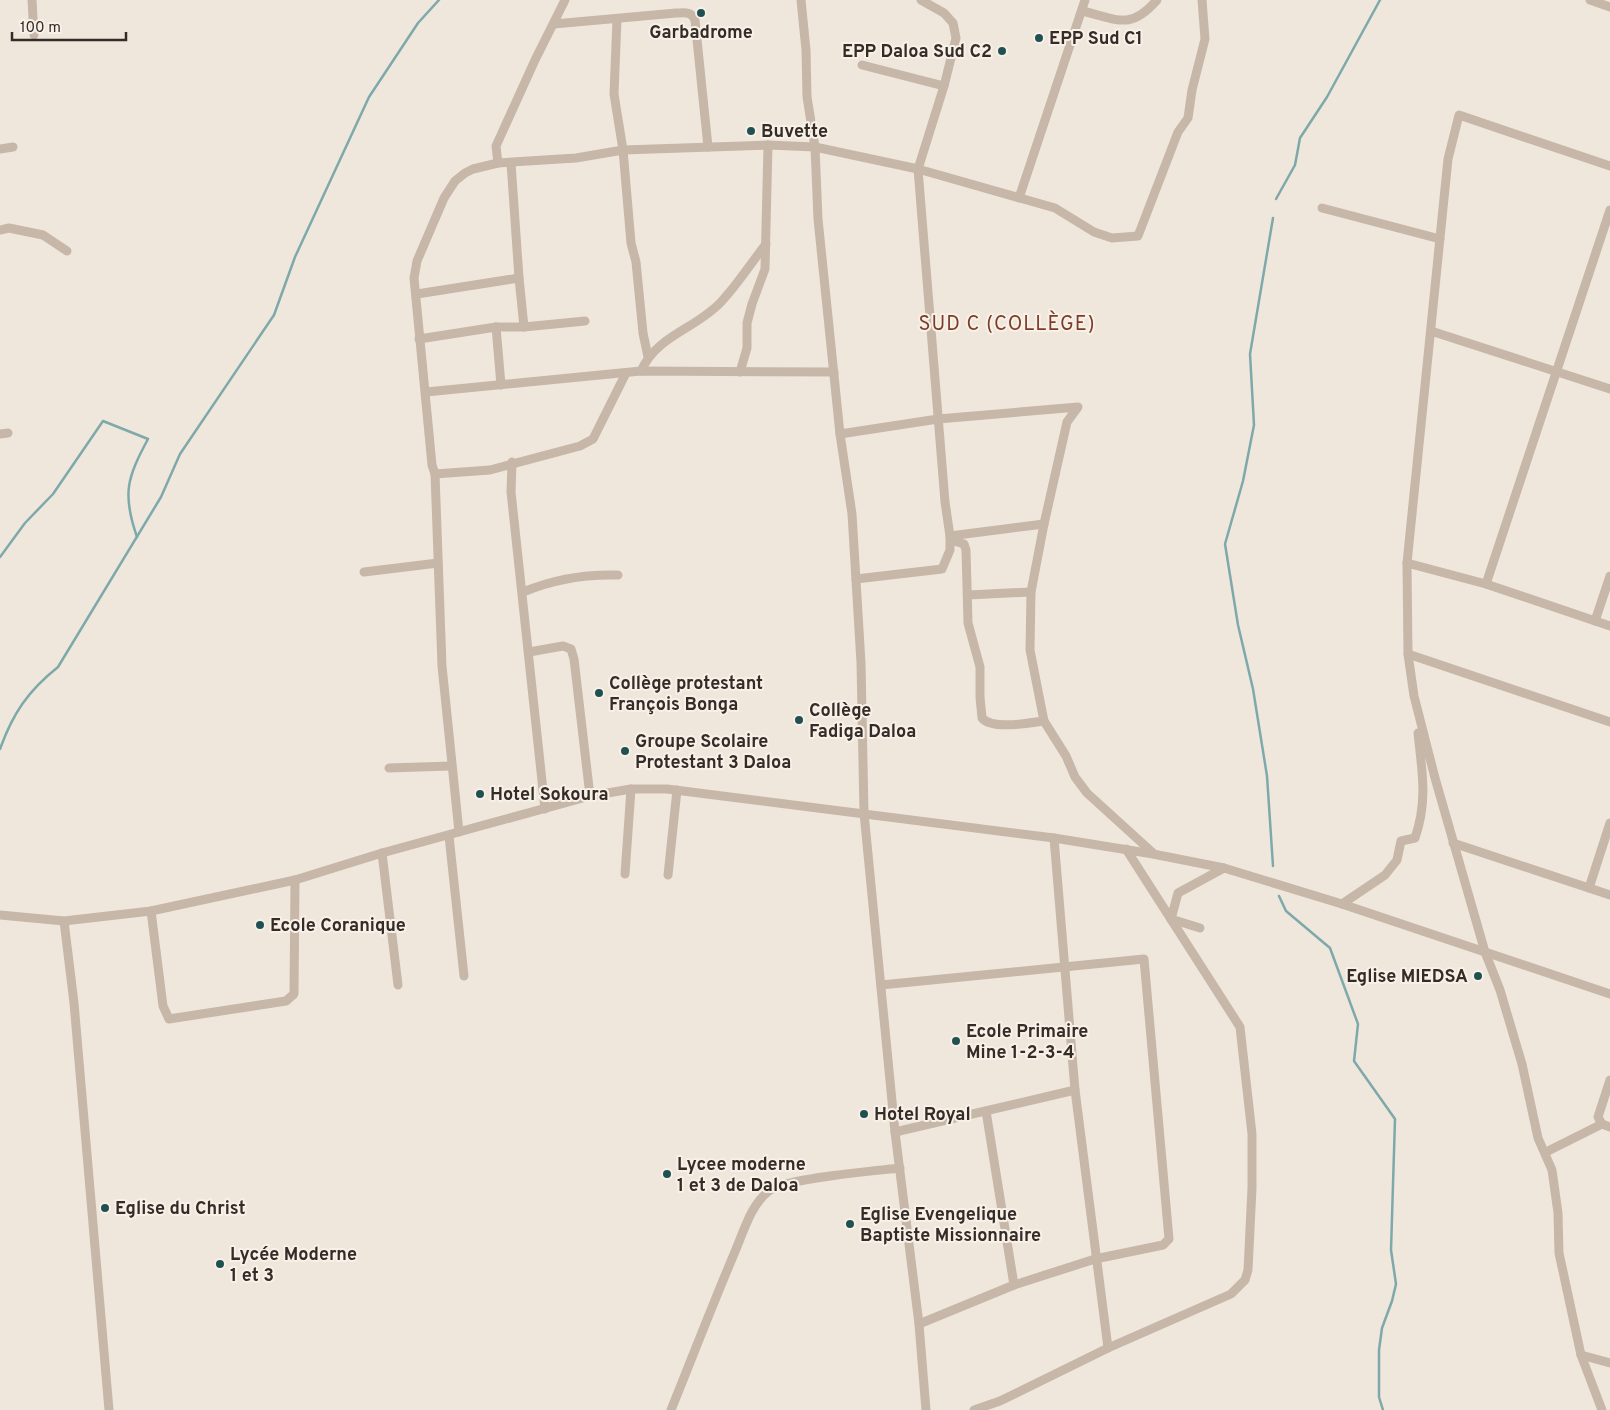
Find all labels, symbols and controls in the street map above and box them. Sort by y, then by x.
marker: Garbadrome [695,7,707,19]
scale bar [12,10,126,42]
text: 100 m [20,19,61,38]
place label: Garbadrome [649,22,753,45]
place label: EPP Sud C1 [1049,28,1143,51]
marker: EPP Sud C1 [1033,32,1045,44]
place label: EPP Daloa Sud C2 [842,41,992,64]
marker: EPP Daloa Sud C2 [996,45,1008,57]
place label: Buvette [761,121,828,144]
marker: Buvette [745,125,757,137]
district label: SUD C (COLLÈGE) [918,310,1096,338]
place label: Collège protestant François Bonga [609,673,763,717]
marker: Collège protestant François Bonga [593,687,605,699]
place label: Collège Fadiga Daloa [809,700,916,744]
marker: Collège Fadiga Daloa [793,714,805,726]
place label: Groupe Scolaire Protestant 3 Daloa [635,731,791,775]
marker: Groupe Scolaire Protestant 3 Daloa [619,745,631,757]
place label: Hotel Sokoura [490,784,609,807]
marker: Hotel Sokoura [474,788,486,800]
place label: Ecole Coranique [270,915,406,938]
marker: Ecole Coranique [254,919,266,931]
place label: Eglise MIEDSA [1346,966,1468,989]
marker: Eglise MIEDSA [1472,970,1484,982]
place label: Ecole Primaire Mine 1-2-3-4 [966,1021,1088,1065]
marker: Ecole Primaire Mine 1-2-3-4 [950,1035,962,1047]
place label: Hotel Royal [874,1104,971,1127]
marker: Hotel Royal [858,1108,870,1120]
place label: Lycee moderne 1 et 3 de Daloa [677,1154,806,1198]
marker: Lycee moderne 1 et 3 de Daloa [661,1168,673,1180]
place label: Eglise du Christ [115,1198,246,1221]
marker: Eglise du Christ [99,1202,111,1214]
place label: Eglise Evengelique Baptiste Missionnaire [860,1204,1041,1248]
marker: Eglise Evengelique Baptiste Missionnaire [844,1218,856,1230]
place label: Lycée Moderne 1 et 3 [230,1244,357,1288]
marker: Lycée Moderne 1 et 3 [214,1258,226,1270]

